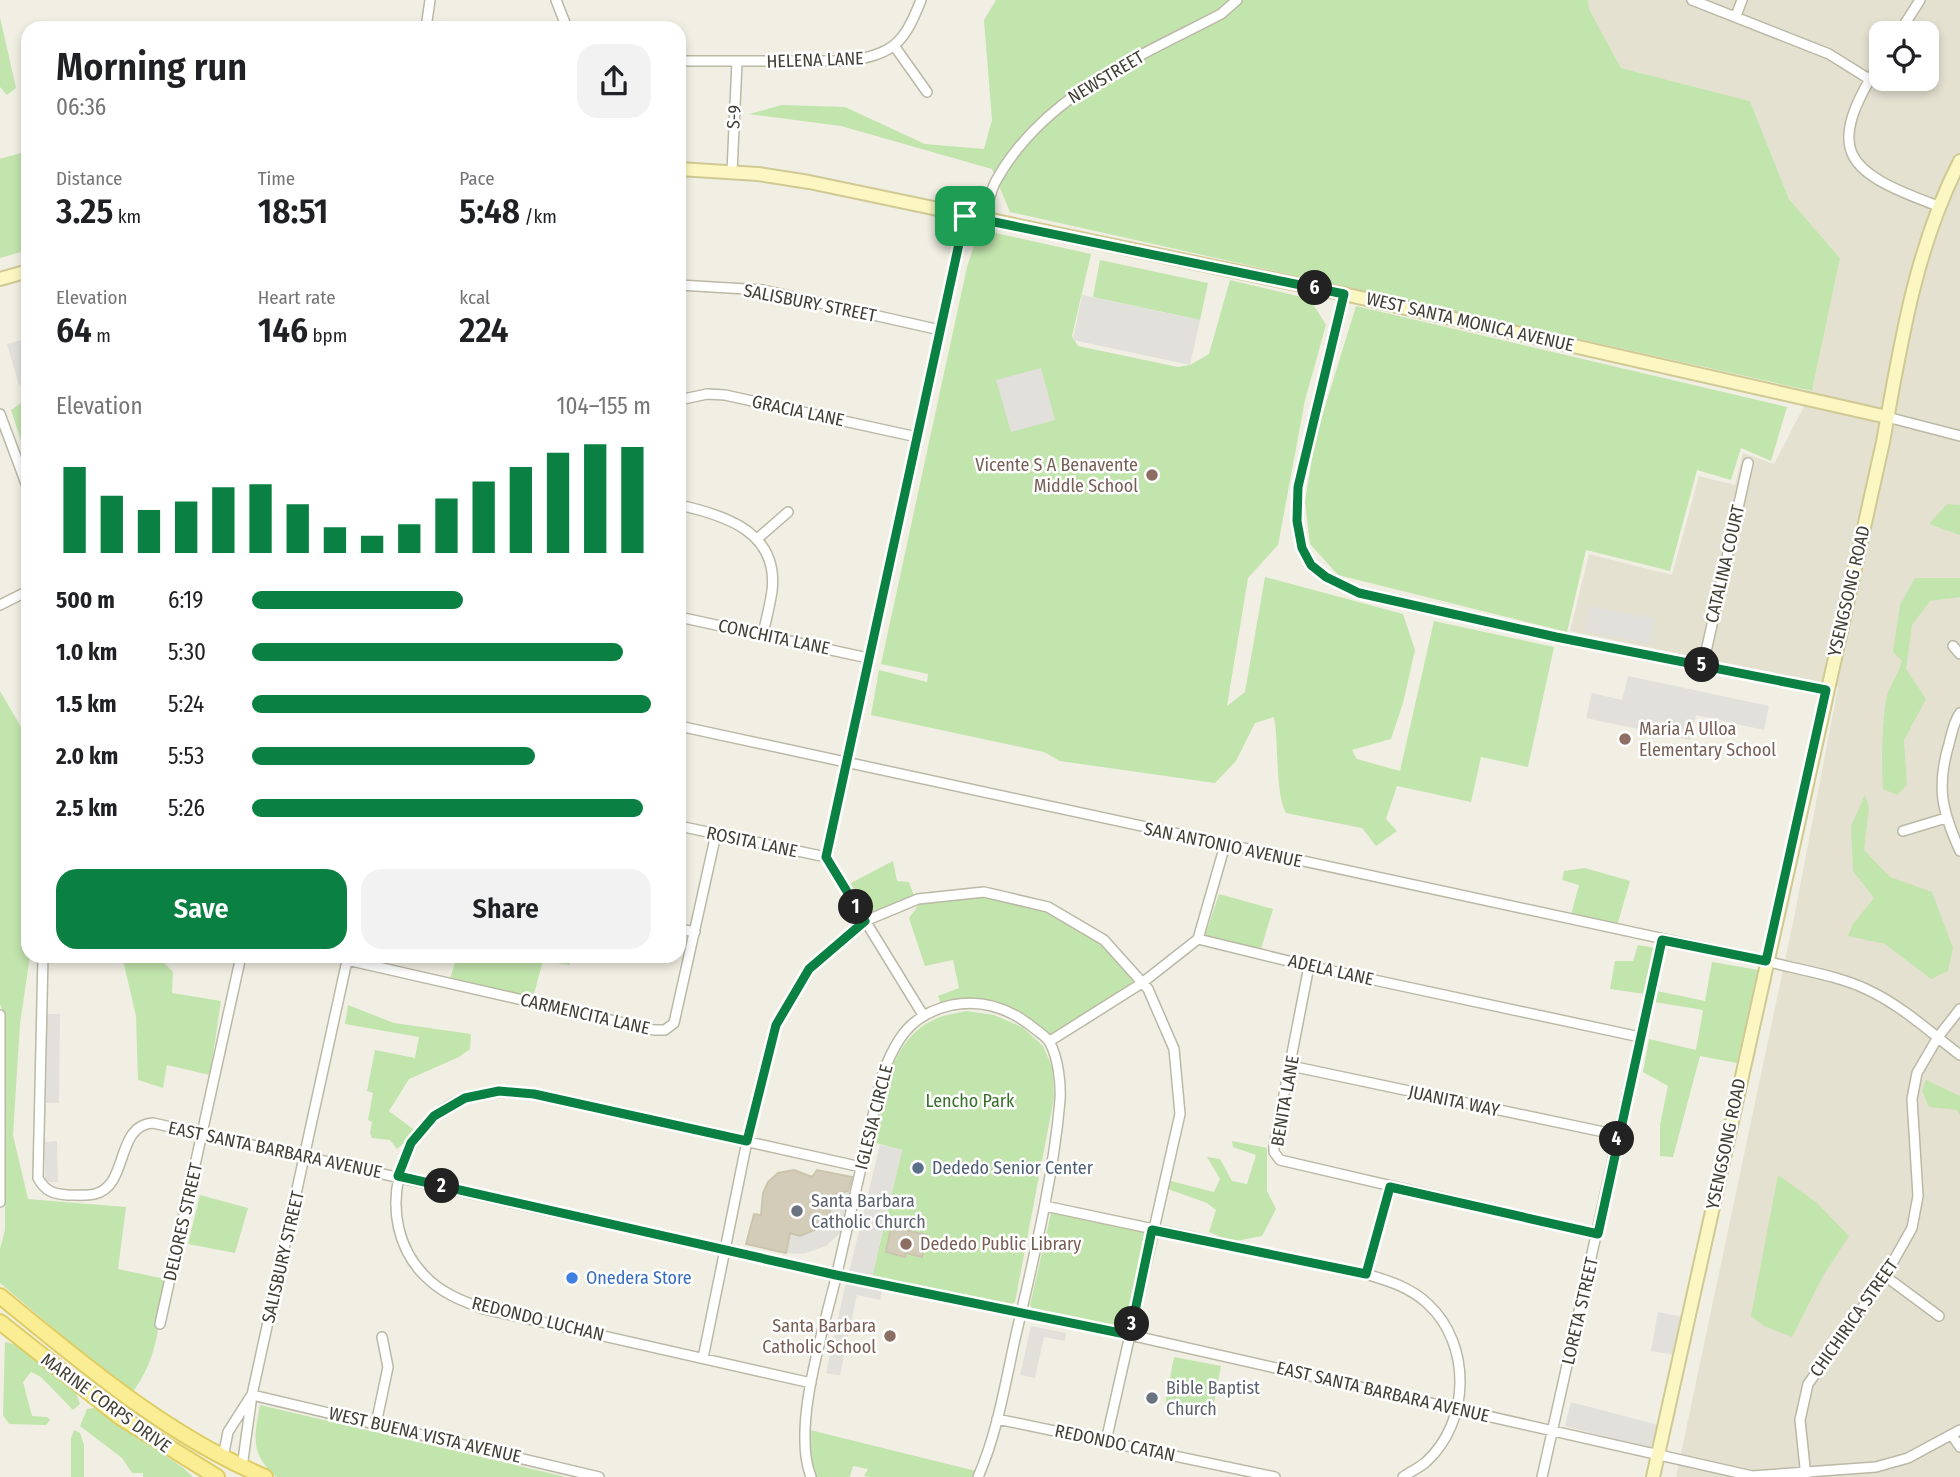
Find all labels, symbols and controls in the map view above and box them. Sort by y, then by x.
map controls [1869,21,1939,91]
button: locate [1869,21,1939,91]
text: Morning run [56,44,247,90]
button: share [577,44,651,118]
street label: NEWSTREET [1064,45,1148,108]
street label: HELENA LANE [766,47,864,73]
text: 06:36 [56,93,106,121]
street label: S-9 [722,104,746,130]
text: Distance [56,167,123,190]
text: Time [258,167,295,190]
text: Pace [459,167,495,190]
pin [935,186,995,246]
text: 3.25 [56,190,113,232]
text: 18:51 [258,190,328,232]
text: 5:48 [459,190,520,232]
icon: arrive [946,197,984,235]
text: km [113,205,141,228]
text: /km [520,205,557,228]
pin: 6 [1298,270,1332,306]
text: 6 [1310,276,1319,299]
street label: SALISBURY STREET [742,279,879,327]
text: Elevation [56,286,128,309]
text: Heart rate [258,286,336,309]
text: kcal [459,286,490,309]
street label: WEST SANTA MONICA AVENUE [1364,287,1576,357]
text: 64 [56,309,92,351]
text: 146 [258,309,308,351]
text: 224 [459,309,508,351]
text: m [92,324,111,347]
text: bpm [308,324,347,347]
street label: GRACIA LANE [750,390,846,432]
text: Elevation [56,392,143,420]
text: 104–155 m [557,392,651,420]
place label: Vicente S A Benavente Middle School [975,454,1138,497]
marker: Vicente S A Benavente Middle School [1144,467,1160,483]
street label: CATALINA COURT [1701,502,1749,625]
street label: YSENGSONG ROAD [1823,523,1875,659]
text: 500 m [56,586,115,614]
text: 6:19 [168,586,204,614]
street label: CONCHITA LANE [716,614,832,660]
text: 1.0 km [56,638,117,666]
text: 5:30 [168,638,206,666]
pin: 5 [1684,648,1720,682]
text: 5 [1697,653,1706,676]
text: 1.5 km [56,690,117,718]
text: 5:24 [168,690,204,718]
place label: Maria A Ulloa Elementary School [1639,718,1776,761]
marker: Maria A Ulloa Elementary School [1617,731,1633,747]
text: 2.0 km [56,742,118,770]
text: 5:53 [168,742,204,770]
text: 2.5 km [56,794,117,822]
text: 5:26 [168,794,205,822]
street label: SAN ANTONIO AVENUE [1142,818,1304,872]
street label: ROSITA LANE [704,822,800,862]
button: Save [56,869,347,949]
button: Share [361,869,651,949]
pin: 1 [838,890,874,925]
text: 1 [851,895,860,918]
street label: ADELA LANE [1286,950,1376,990]
street label: CARMENCITA LANE [518,988,652,1040]
street label: BENITA LANE [1266,1054,1304,1148]
street label: IGLESIA CIRCLE [850,1062,898,1172]
street label: YSENGSONG ROAD [1701,1076,1751,1212]
street label: JUANITA WAY [1406,1081,1502,1121]
park label: Lencho Park [926,1090,1015,1112]
street label: EAST SANTA BARBARA AVENUE [166,1117,384,1183]
pin: 4 [1600,1122,1634,1156]
text: 4 [1612,1127,1621,1150]
place label: Dededo Senior Center [932,1157,1094,1179]
street label: DELORES STREET [159,1160,207,1283]
marker: Dededo Senior Center [910,1160,926,1176]
pin: 2 [424,1168,460,1204]
text: 2 [437,1174,446,1197]
street label: SALISBURY STREET [257,1188,309,1325]
place label: Santa Barbara Catholic Church [811,1190,926,1233]
marker: Santa Barbara Catholic Church [789,1203,805,1219]
place label: Dededo Public Library [920,1233,1081,1255]
marker: Dededo Public Library [898,1236,914,1252]
street label: LORETA STREET [1557,1254,1603,1367]
street label: CHICHIRICA STREET [1805,1254,1903,1381]
place label: Onedera Store [586,1267,692,1289]
marker: Onedera Store [564,1270,580,1286]
street label: REDONDO LUCHAN [470,1292,606,1346]
pin: 3 [1114,1306,1150,1342]
text: 3 [1127,1312,1136,1335]
place label: Santa Barbara Catholic School [762,1315,876,1358]
marker: Santa Barbara Catholic School [882,1328,898,1344]
street label: MARINE CORPS DRIVE [37,1349,175,1457]
street label: EAST SANTA BARBARA AVENUE [1274,1357,1492,1427]
place label: Bible Baptist Church [1166,1377,1260,1420]
marker: Bible Baptist Church [1144,1390,1160,1406]
street label: WEST BUENA VISTA AVENUE [327,1402,523,1468]
street label: REDONDO CATAN [1053,1420,1177,1466]

